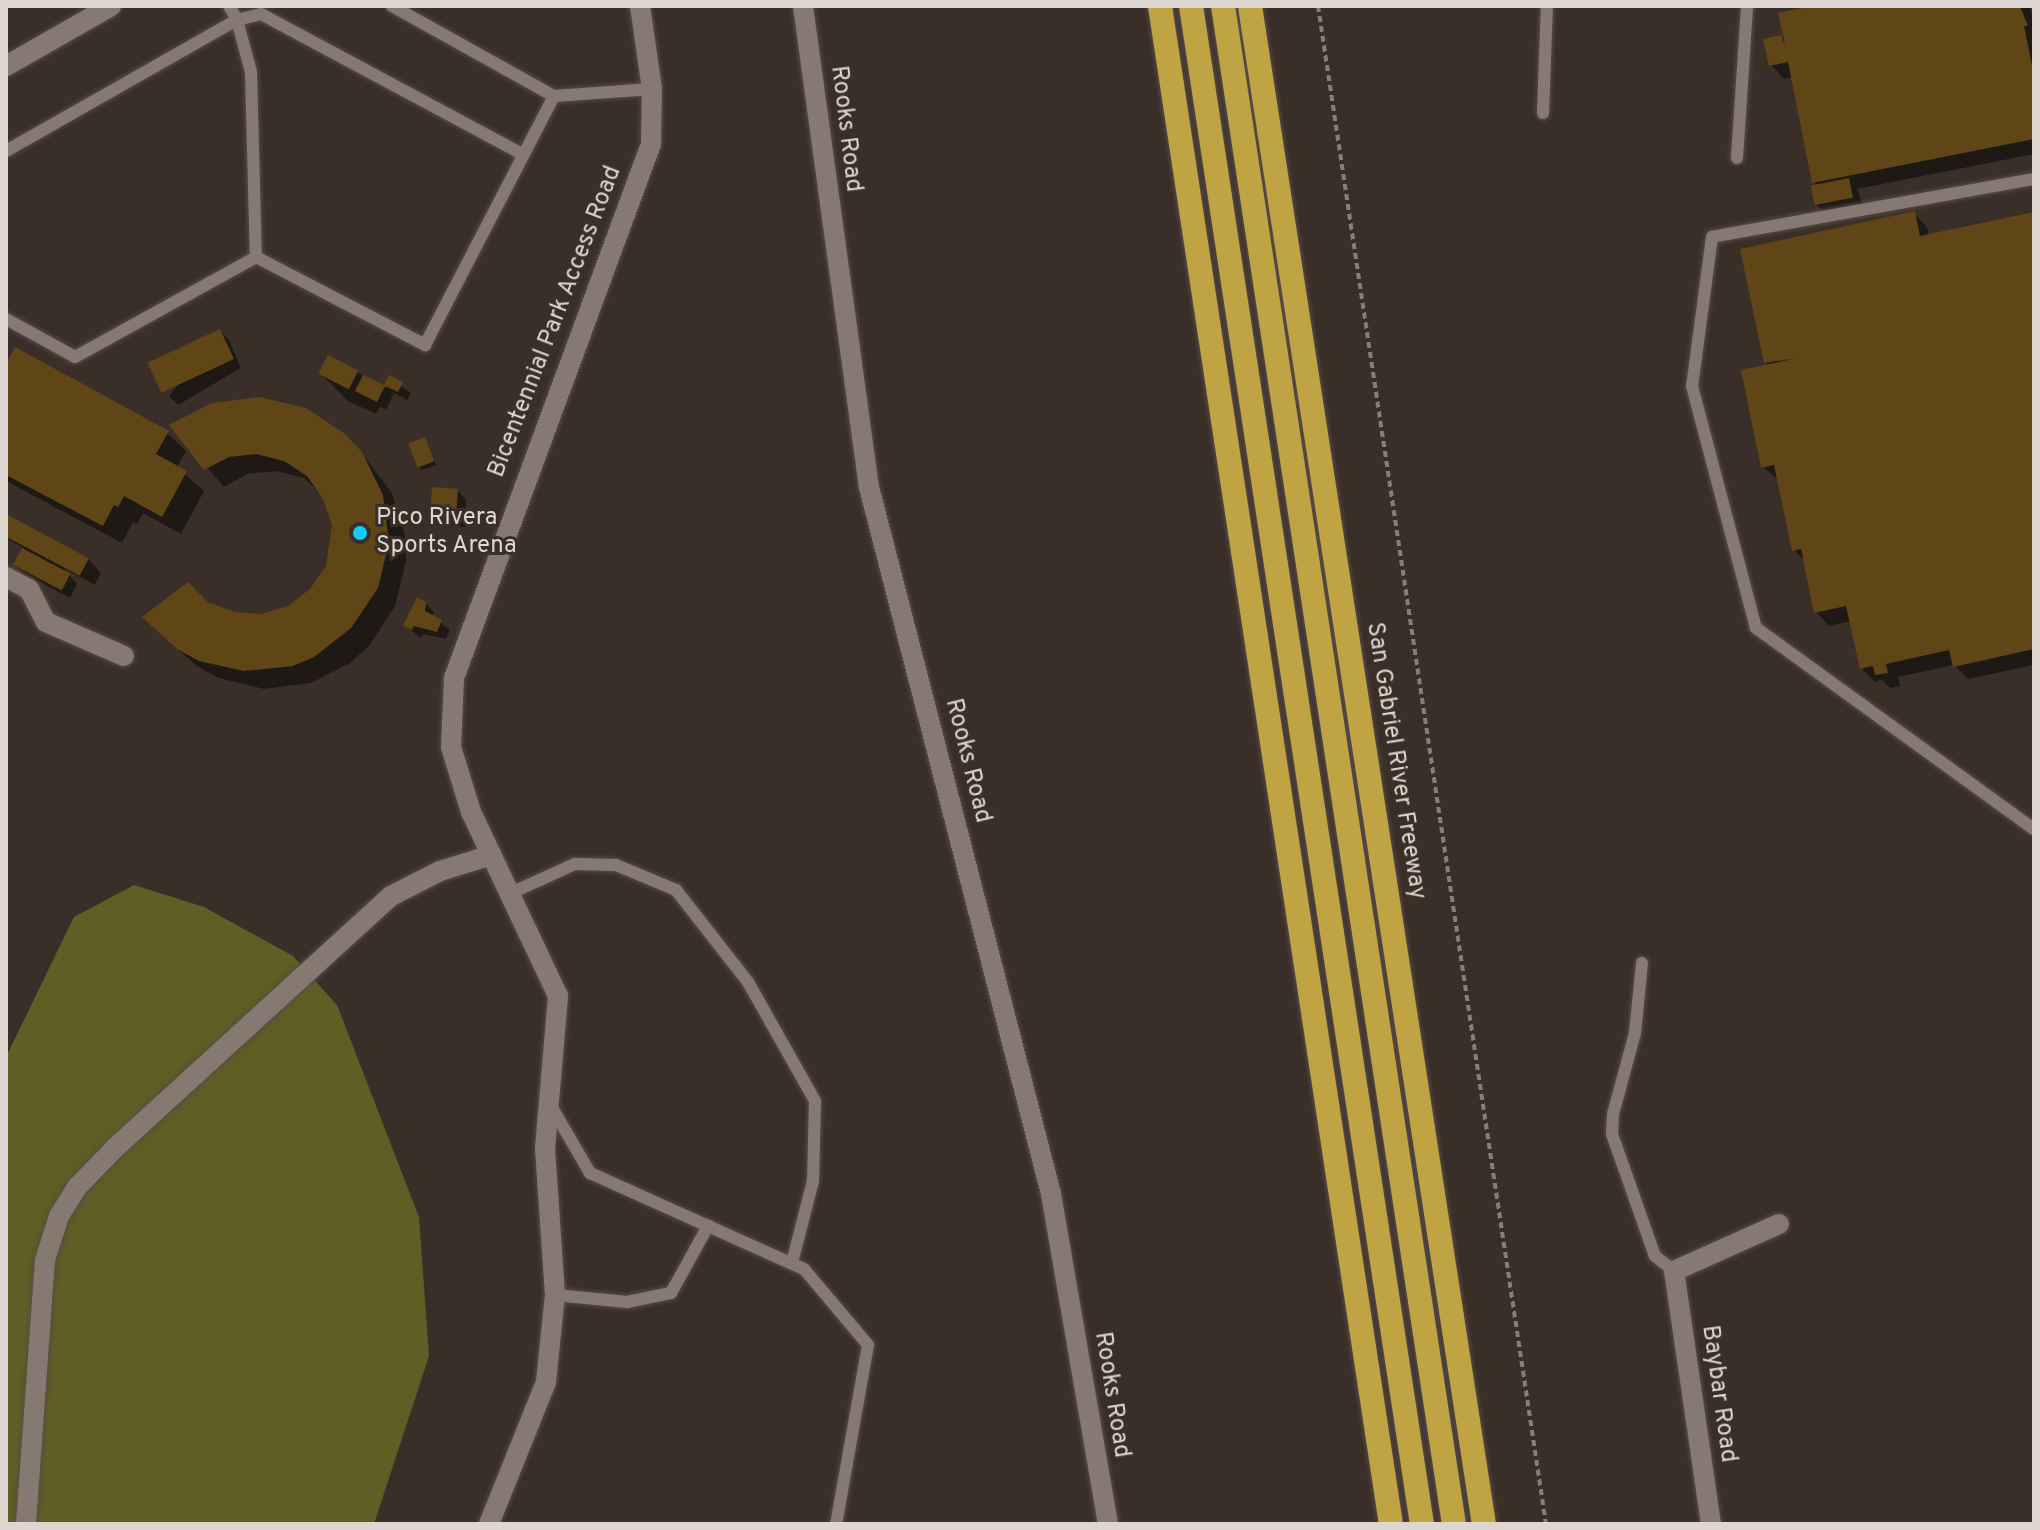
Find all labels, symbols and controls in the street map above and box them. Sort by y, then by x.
street label: Rooks Road [823,64,867,194]
street label: Bicentennial Park Access Road [483,162,629,482]
place label: Pico Rivera Sports Arena [376,505,517,561]
marker: Pico Rivera Sports Arena [351,524,369,542]
street label: San Gabriel River Freeway [1359,620,1431,902]
street label: Rooks Road [938,696,996,826]
street label: Baybar Road [1694,1323,1742,1465]
street label: Rooks Road [1087,1330,1135,1460]

